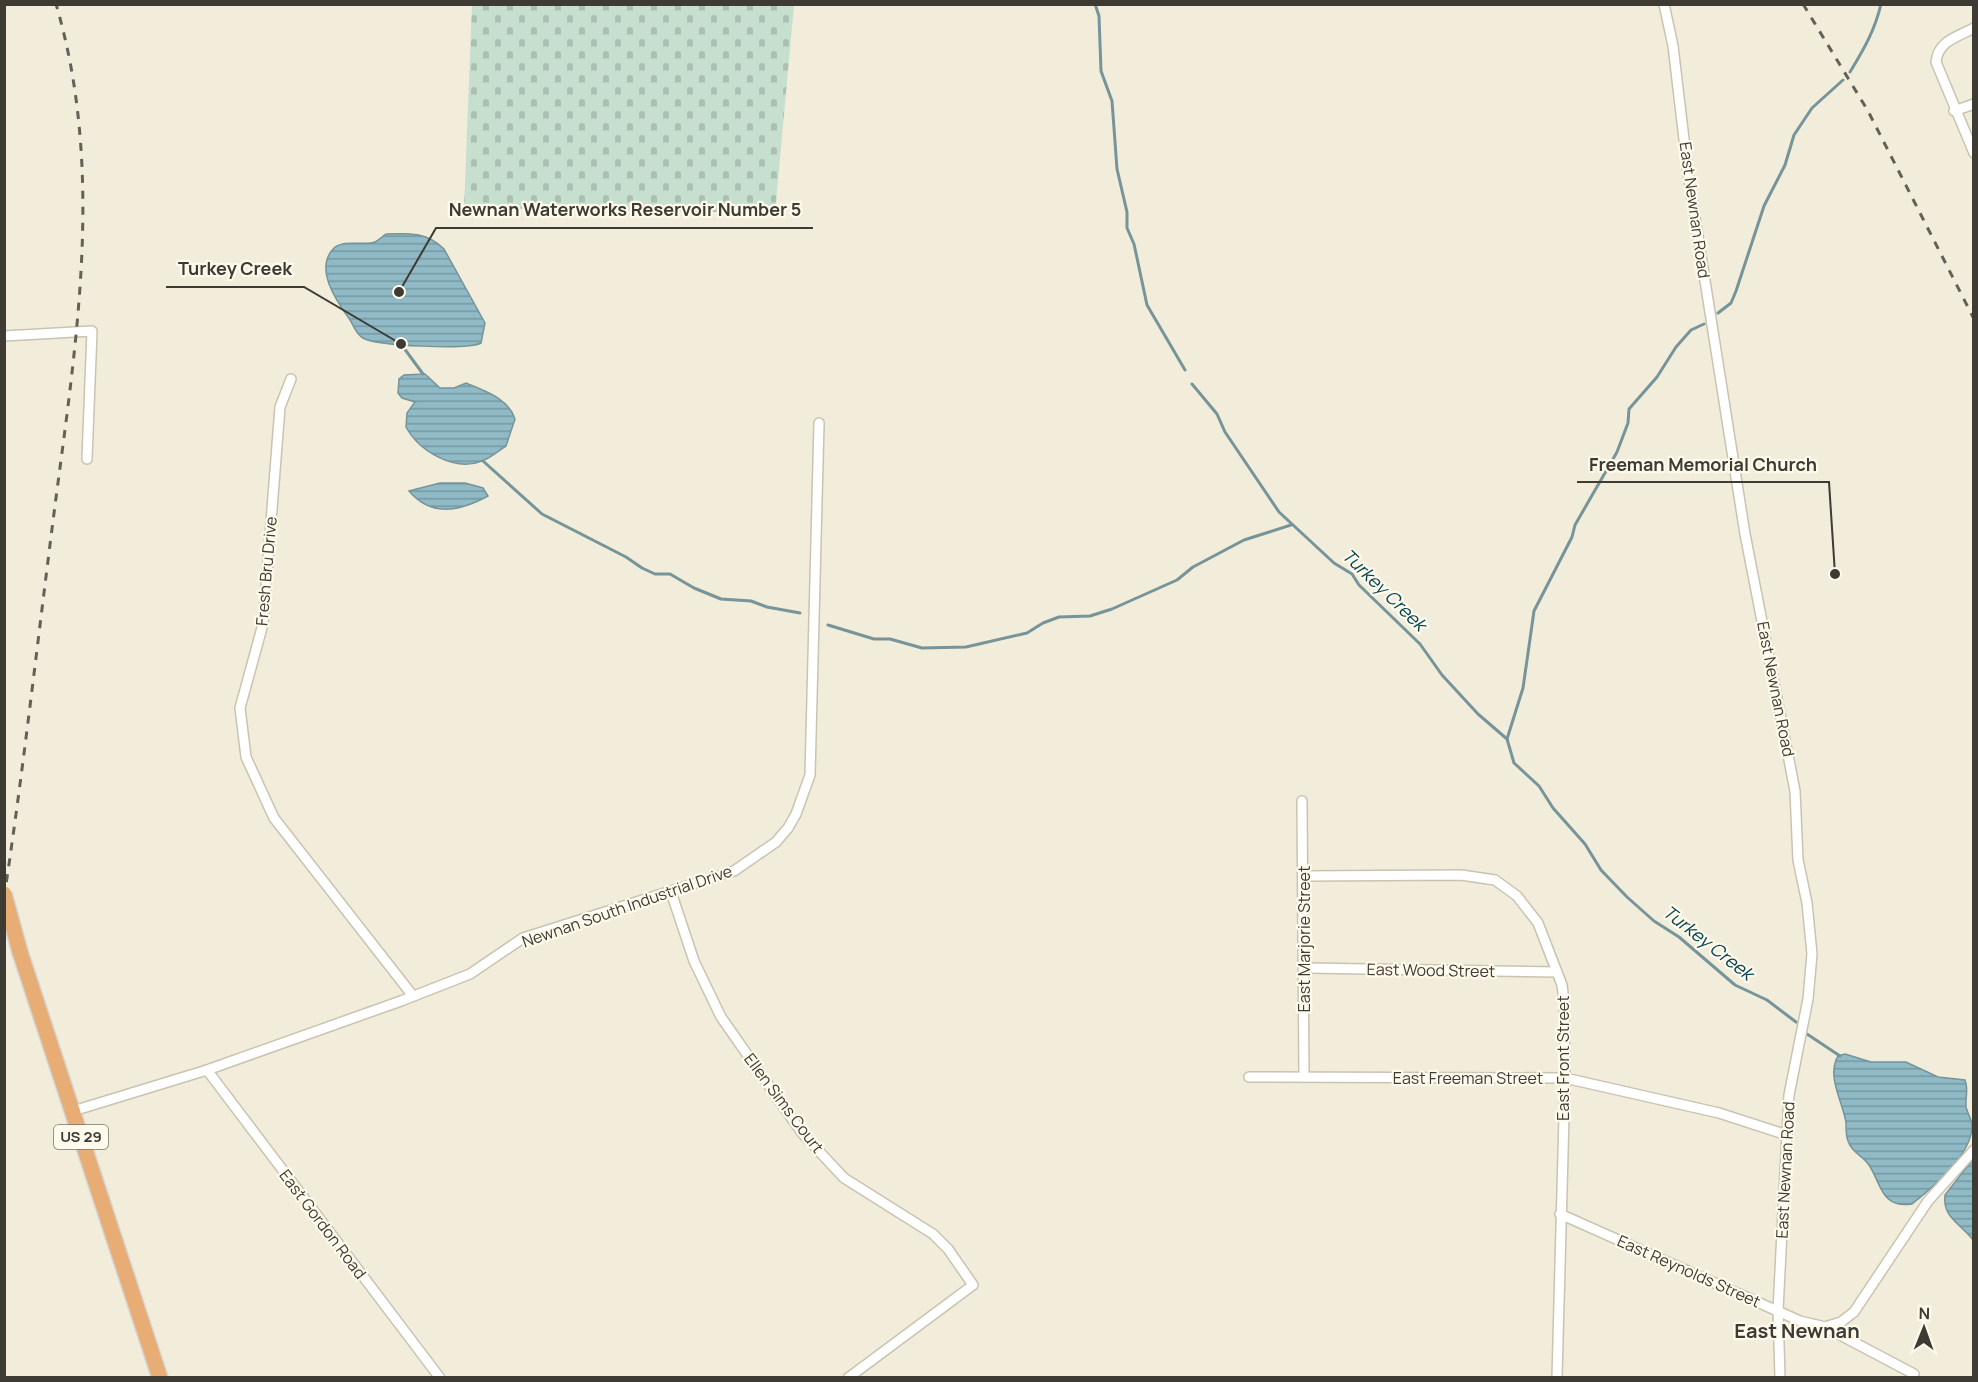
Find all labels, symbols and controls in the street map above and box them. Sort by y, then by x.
street label: East Newnan Road [1675,140,1715,280]
callout: Newnan Waterworks Reservoir Number 5 [436,192,813,228]
text: Newnan Waterworks Reservoir Number 5 [449,197,801,221]
callout: Turkey Creek [166,251,304,287]
text: Turkey Creek [178,256,293,280]
callout: Freeman Memorial Church [1577,446,1829,482]
text: Freeman Memorial Church [1589,452,1817,476]
street label: Fresh Bru Drive [250,515,282,627]
water label: Turkey Creek [1337,543,1434,638]
street label: East Newnan Road [1752,620,1800,758]
street label: Newnan South Industrial Drive [519,860,735,952]
street label: East Marjorie Street [1293,866,1315,1012]
water label: Turkey Creek [1659,899,1761,987]
street label: East Wood Street [1367,958,1495,982]
street label: East Front Street [1552,995,1574,1121]
street label: Ellen Sims Court [739,1049,829,1157]
street label: East Freeman Street [1393,1067,1543,1089]
street label: East Newnan Road [1770,1101,1800,1239]
road number: US 29 [54,1125,108,1149]
street label: East Gordon Road [275,1165,371,1283]
street label: East Reynolds Street [1614,1230,1764,1312]
north arrow [1894,1298,1954,1358]
text: N [1918,1302,1930,1324]
district label: East Newnan [1734,1317,1860,1344]

